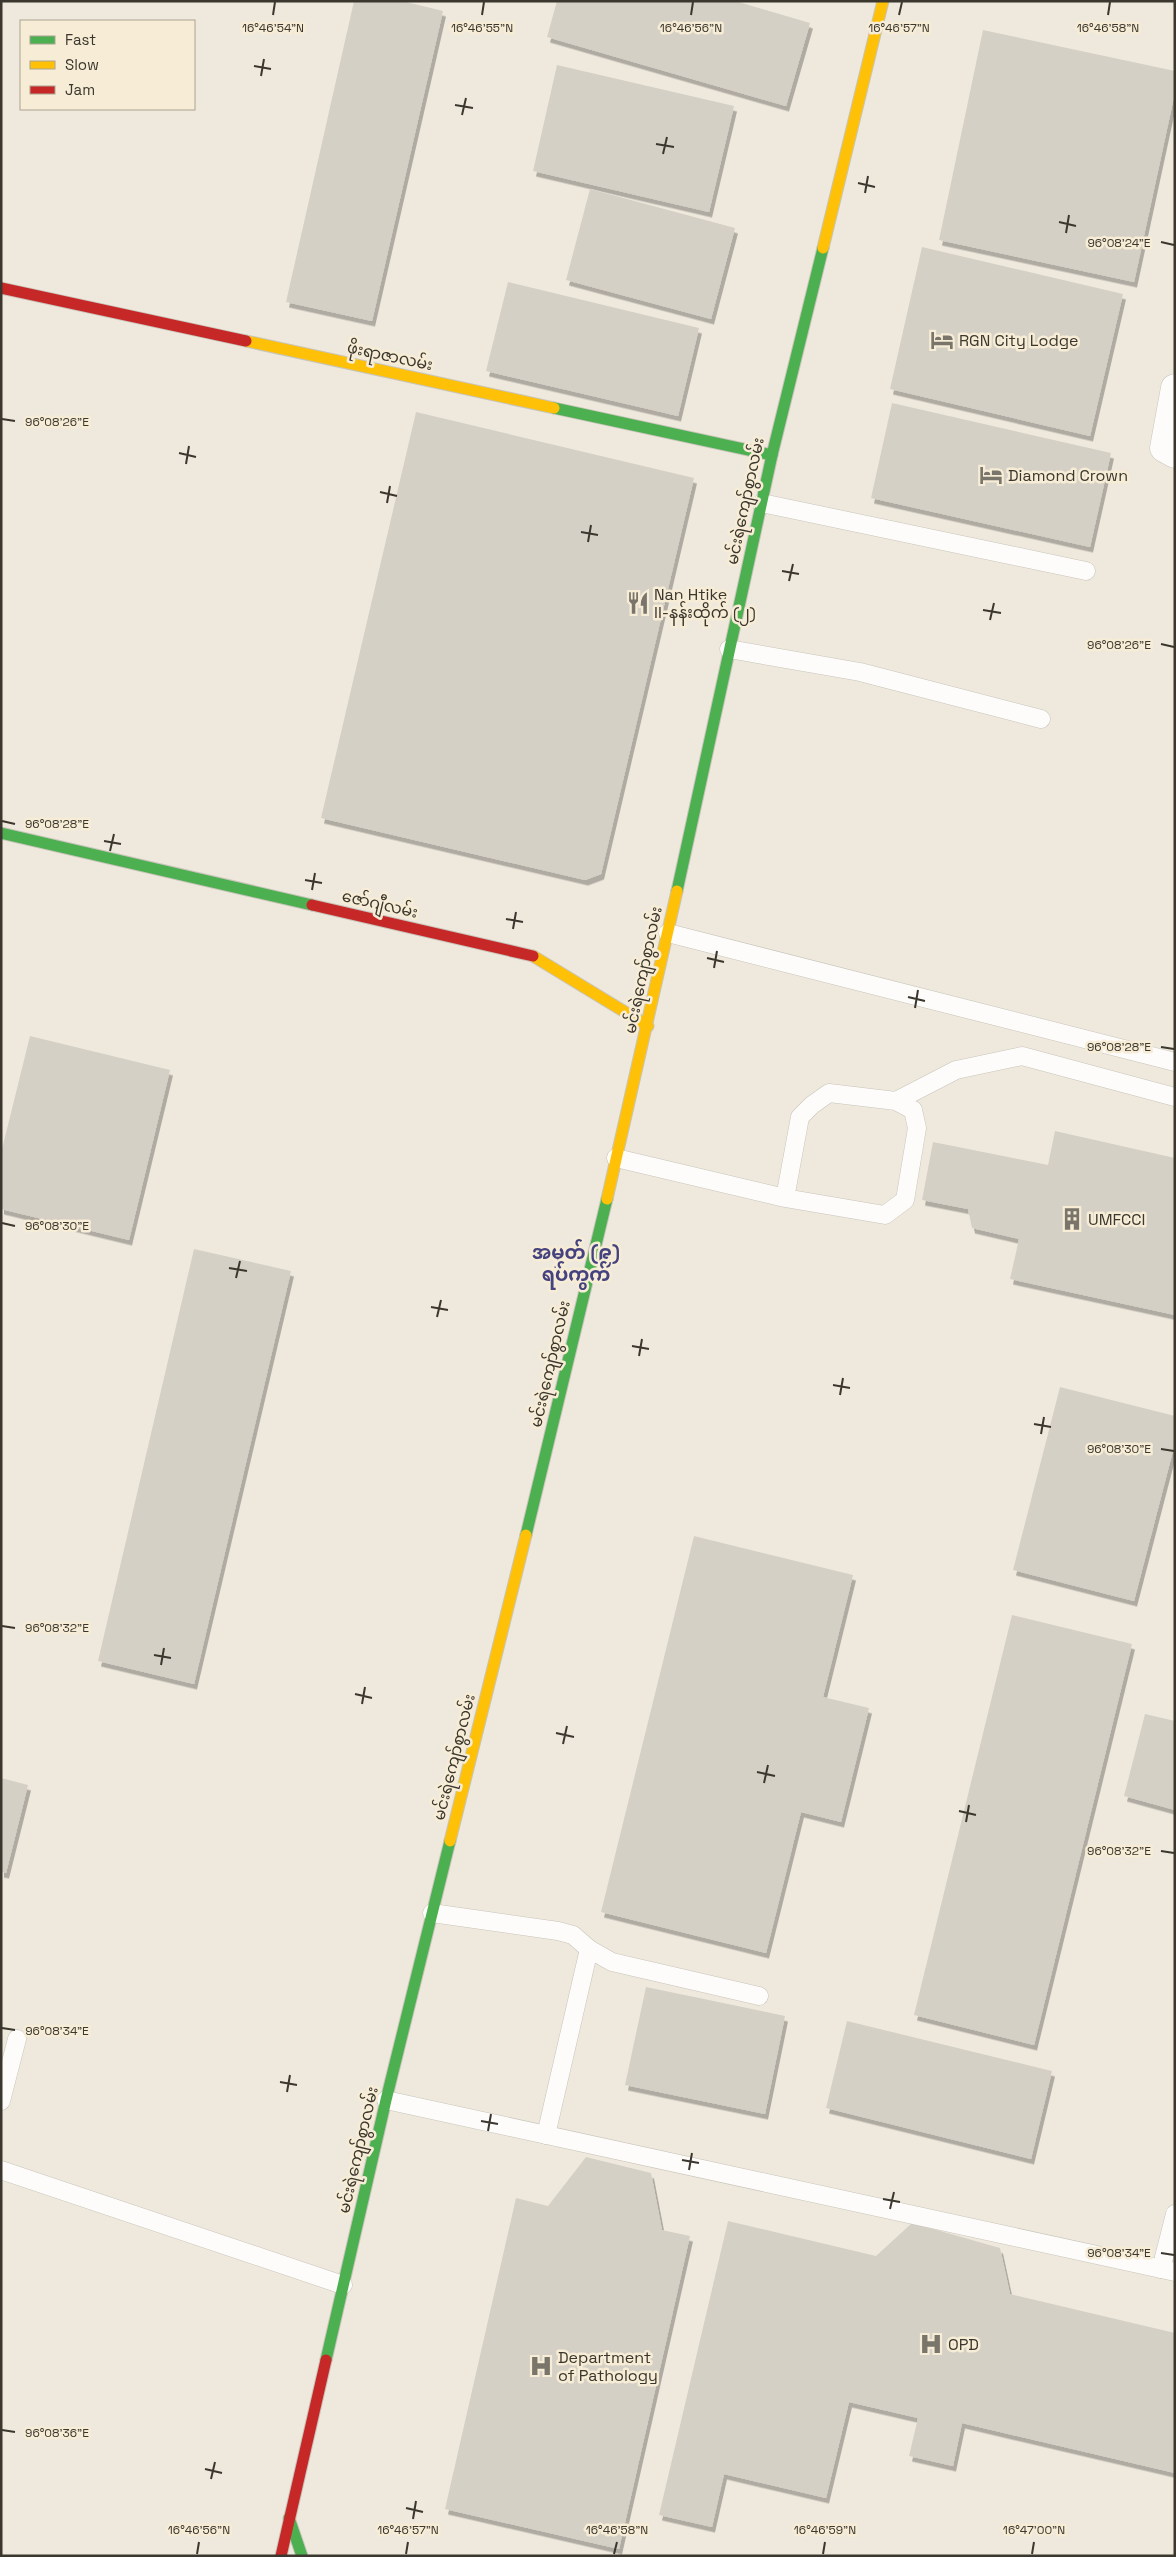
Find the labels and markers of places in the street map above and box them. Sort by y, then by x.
hotel icon: RGN City Lodge [929,327,955,353]
place label: RGN City Lodge [959,330,1078,351]
hotel icon: Diamond Crown [978,462,1004,488]
place label: Diamond Crown [1008,465,1128,486]
place label: Nan Htike II-နန်းထိုက် (၂) [654,584,756,627]
restaurant icon: Nan Htike II-နန်းထိုက် (၂) [625,590,651,616]
building icon: UMFCCI [1059,1206,1085,1232]
place label: UMFCCI [1088,1209,1145,1230]
hospital icon: OPD [918,2331,944,2357]
place label: OPD [948,2334,979,2355]
place label: Department of Pathology [558,2347,658,2386]
hospital icon: Department of Pathology [528,2353,554,2379]

